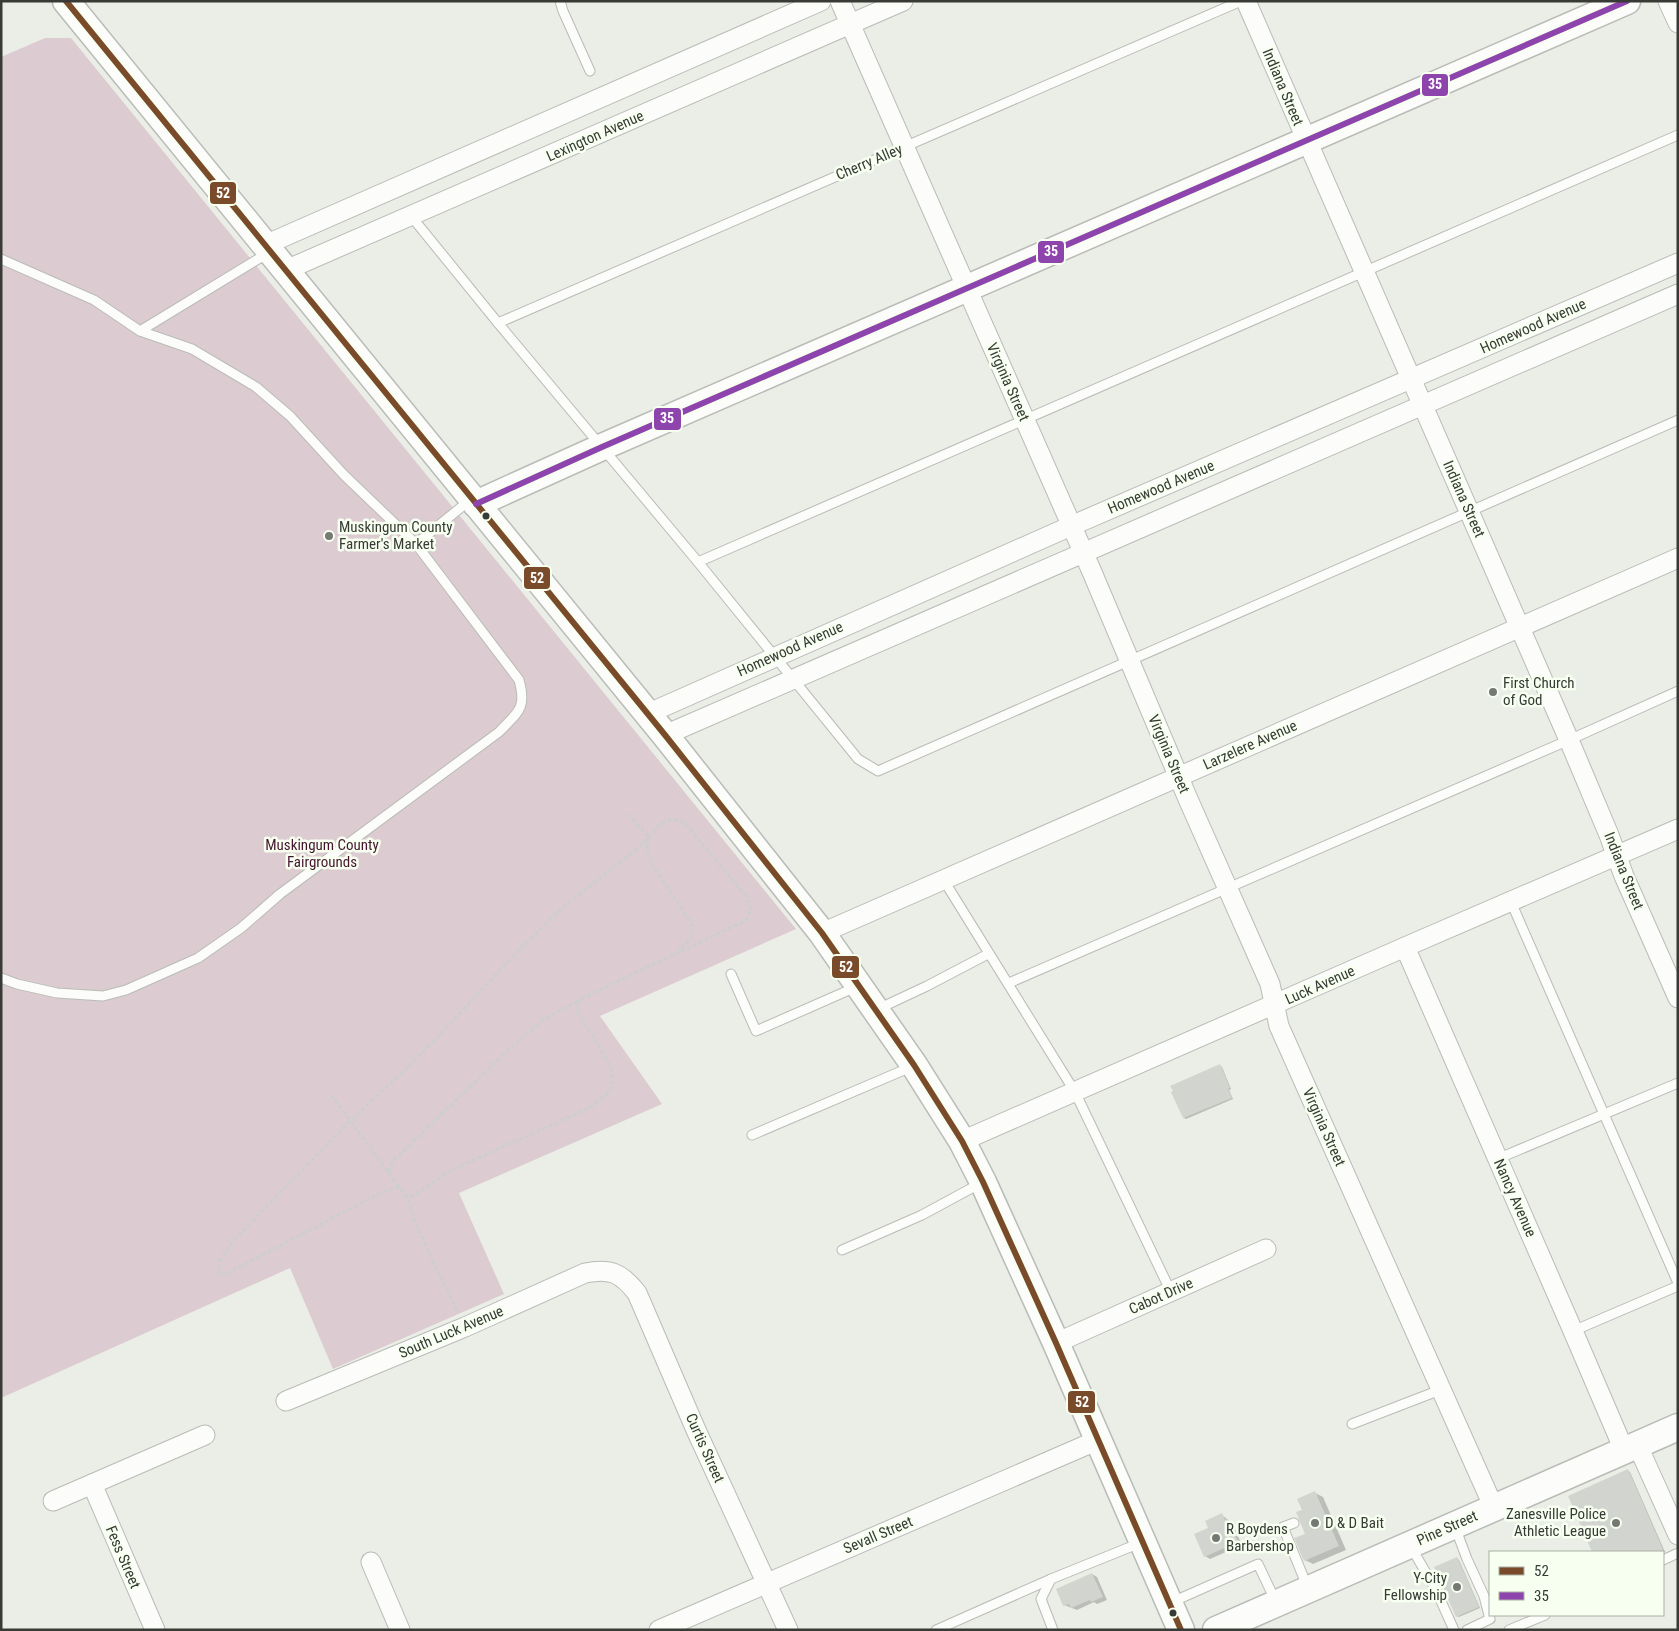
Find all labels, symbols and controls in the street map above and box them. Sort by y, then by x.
street label: Indiana Street [1259,46,1307,128]
line badge: 35 [1421,73,1449,97]
text: 35 [1428,76,1442,92]
street label: Lexington Avenue [544,107,646,165]
street label: Cherry Alley [833,140,905,184]
line badge: 52 [209,181,237,205]
text: 52 [216,185,230,201]
line badge: 35 [1037,240,1065,264]
text: 35 [1044,243,1058,259]
street label: Homewood Avenue [1477,295,1589,357]
street label: Virginia Street [983,340,1033,424]
line badge: 35 [653,407,682,431]
text: 35 [660,410,674,426]
street label: Homewood Avenue [1105,456,1217,518]
street label: Indiana Street [1439,458,1489,540]
unlabelled marker [481,511,491,521]
place label: Muskingum County Farmer's Market [339,518,453,553]
marker: Muskingum County Farmer's Market [323,530,335,542]
line badge: 52 [523,566,551,590]
text: 52 [530,570,544,586]
street label: Homewood Avenue [734,618,846,680]
place label: First Church of God [1503,674,1575,709]
marker: First Church of God [1487,686,1499,698]
street label: Virginia Street [1144,712,1194,796]
street label: Larzelere Avenue [1200,716,1300,774]
street label: Indiana Street [1600,830,1648,912]
park label: Muskingum County Fairgrounds [265,836,379,871]
line badge: 52 [831,955,860,979]
text: 52 [839,959,853,975]
street label: Luck Avenue [1282,962,1358,1008]
street label: Virginia Street [1299,1085,1349,1169]
street label: Nancy Avenue [1490,1156,1540,1240]
street label: Cabot Drive [1126,1274,1196,1318]
street label: South Luck Avenue [396,1302,506,1362]
line badge: 52 [1067,1390,1096,1414]
text: 52 [1075,1394,1089,1410]
street label: Curtis Street [682,1411,728,1485]
place label: Zanesville Police Athletic League [1506,1505,1606,1540]
street label: Pine Street [1414,1507,1480,1549]
street label: Sevall Street [841,1512,915,1558]
place label: D & D Bait [1325,1514,1384,1532]
marker: D & D Bait [1309,1517,1321,1529]
marker: Zanesville Police Athletic League [1610,1517,1622,1529]
place label: R Boydens Barbershop [1226,1520,1294,1555]
street label: Fess Street [102,1523,144,1591]
marker: R Boydens Barbershop [1210,1532,1222,1544]
legend [1489,1551,1664,1616]
text: 52 [1534,1562,1549,1580]
place label: Y-City Fellowship [1384,1569,1447,1604]
marker: Y-City Fellowship [1451,1581,1463,1593]
text: 35 [1534,1587,1549,1605]
unlabelled marker [1168,1608,1178,1618]

